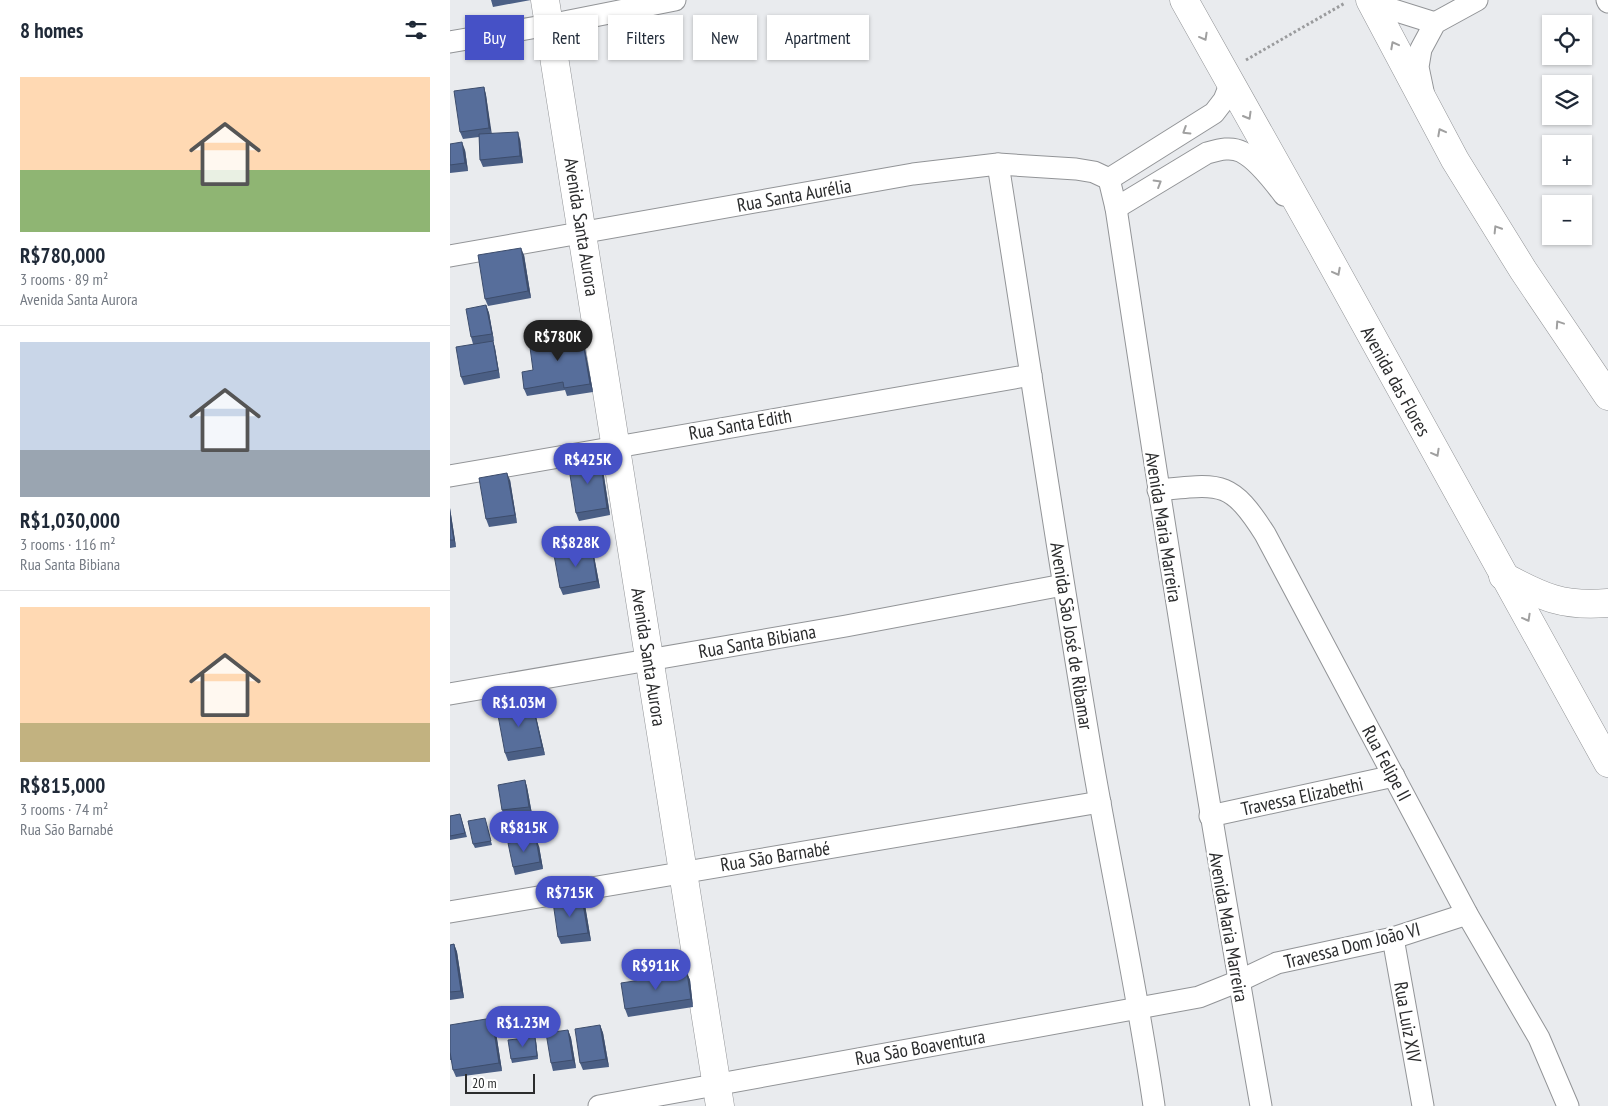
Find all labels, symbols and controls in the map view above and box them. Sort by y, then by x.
chip: Buy [465,15,524,60]
chip: Rent [534,15,598,60]
chip: Filters [608,15,683,60]
chip: New [693,15,757,60]
chip: Apartment [767,15,869,60]
map controls [1542,15,1592,245]
button: locate [1542,15,1592,65]
icon: filters [402,16,430,44]
text: 8 homes [20,17,83,44]
one-way arrow [1198,31,1208,40]
one-way arrow [1390,42,1400,51]
button: layers [1542,75,1592,125]
icon: home [180,109,270,199]
one-way arrow [1242,110,1252,119]
one-way arrow [1182,124,1191,134]
one-way arrow [1437,128,1447,137]
button: + [1542,135,1592,185]
street label: Avenida Santa Aurora [559,156,605,298]
street label: Rua Santa Aurélia [735,173,853,217]
one-way arrow [1153,179,1162,189]
button: − [1542,195,1592,245]
one-way arrow [1494,225,1504,234]
text: R$780,000 [20,242,105,269]
one-way arrow [1330,267,1340,276]
text: 3 rooms · 89 m² [20,269,108,289]
text: Avenida Santa Aurora [20,289,138,309]
pin: R$780K [517,320,599,362]
one-way arrow [1556,320,1565,329]
street label: Avenida das Flores [1356,322,1436,440]
text: R$780K [535,326,581,346]
icon: home [180,375,270,465]
street label: Rua Santa Edith [687,403,793,445]
pin: R$425K [547,442,629,485]
one-way arrow [1429,448,1439,457]
text: R$425K [565,449,611,469]
street label: Avenida Maria Marreira [1140,450,1188,604]
text: R$1,030,000 [20,507,120,534]
pin: R$828K [535,526,617,568]
text: R$828K [553,532,599,552]
text: 3 rooms · 116 m² [20,534,116,554]
street label: Avenida São José de Ribamar [1045,541,1099,732]
text: Rua Santa Bibiana [20,554,120,574]
street label: Avenida Santa Aurora [626,586,672,728]
one-way arrow [1521,613,1531,622]
street label: Rua Santa Bibiana [696,619,818,663]
icon: home [180,640,270,730]
pin: R$1.03M [473,686,565,728]
text: R$1.03M [493,692,545,712]
street label: Rua Felipe II [1357,721,1417,805]
street label: Travessa Elizabethi [1239,771,1365,821]
text: R$815,000 [20,772,105,799]
text: 3 rooms · 74 m² [20,799,108,819]
pin: R$815K [483,810,565,853]
text: R$815K [501,817,547,837]
text: Rua São Barnabé [20,819,113,839]
street label: Rua São Barnabé [718,835,832,877]
street label: Avenida Maria Marreira [1204,850,1254,1004]
pin: R$715K [529,876,611,918]
text: R$715K [547,882,593,902]
street label: Travessa Dom João VI [1281,916,1423,974]
pin: R$911K [615,948,697,991]
text: R$911K [633,955,679,975]
street label: Rua Luiz XIV [1389,980,1427,1064]
pin: R$1.23M [477,1006,569,1048]
text: R$1.23M [497,1012,549,1032]
street label: Rua São Boaventura [853,1024,987,1070]
scale bar [465,1071,535,1094]
text: 20 m [472,1074,497,1092]

